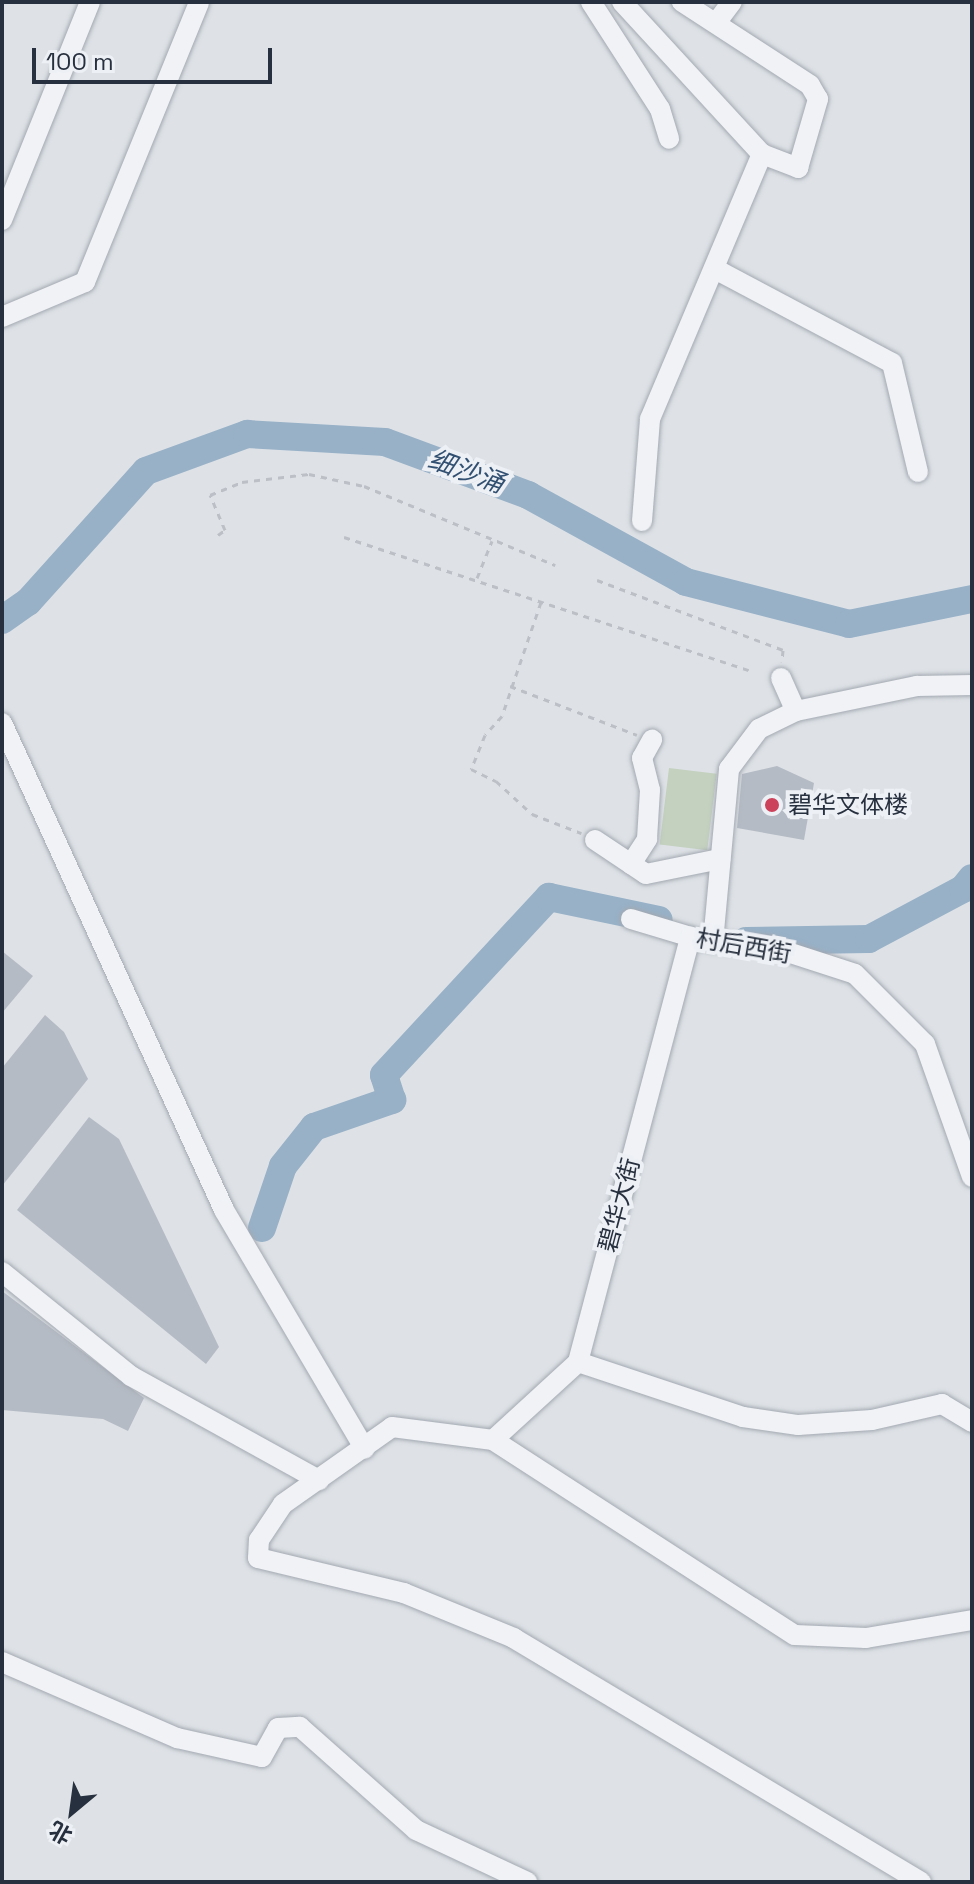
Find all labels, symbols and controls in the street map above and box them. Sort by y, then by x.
scale bar [36,32,276,82]
text: 100 m [46,46,114,77]
water label: 细沙涌 [424,444,508,500]
place label: 碧华文体楼 [788,791,908,819]
marker: 碧华文体楼 [763,796,781,814]
street label: 村后西街 [694,923,794,969]
street label: 碧华大街 [593,1155,645,1255]
north arrow [32,1772,112,1852]
text: 北 [44,1815,77,1851]

